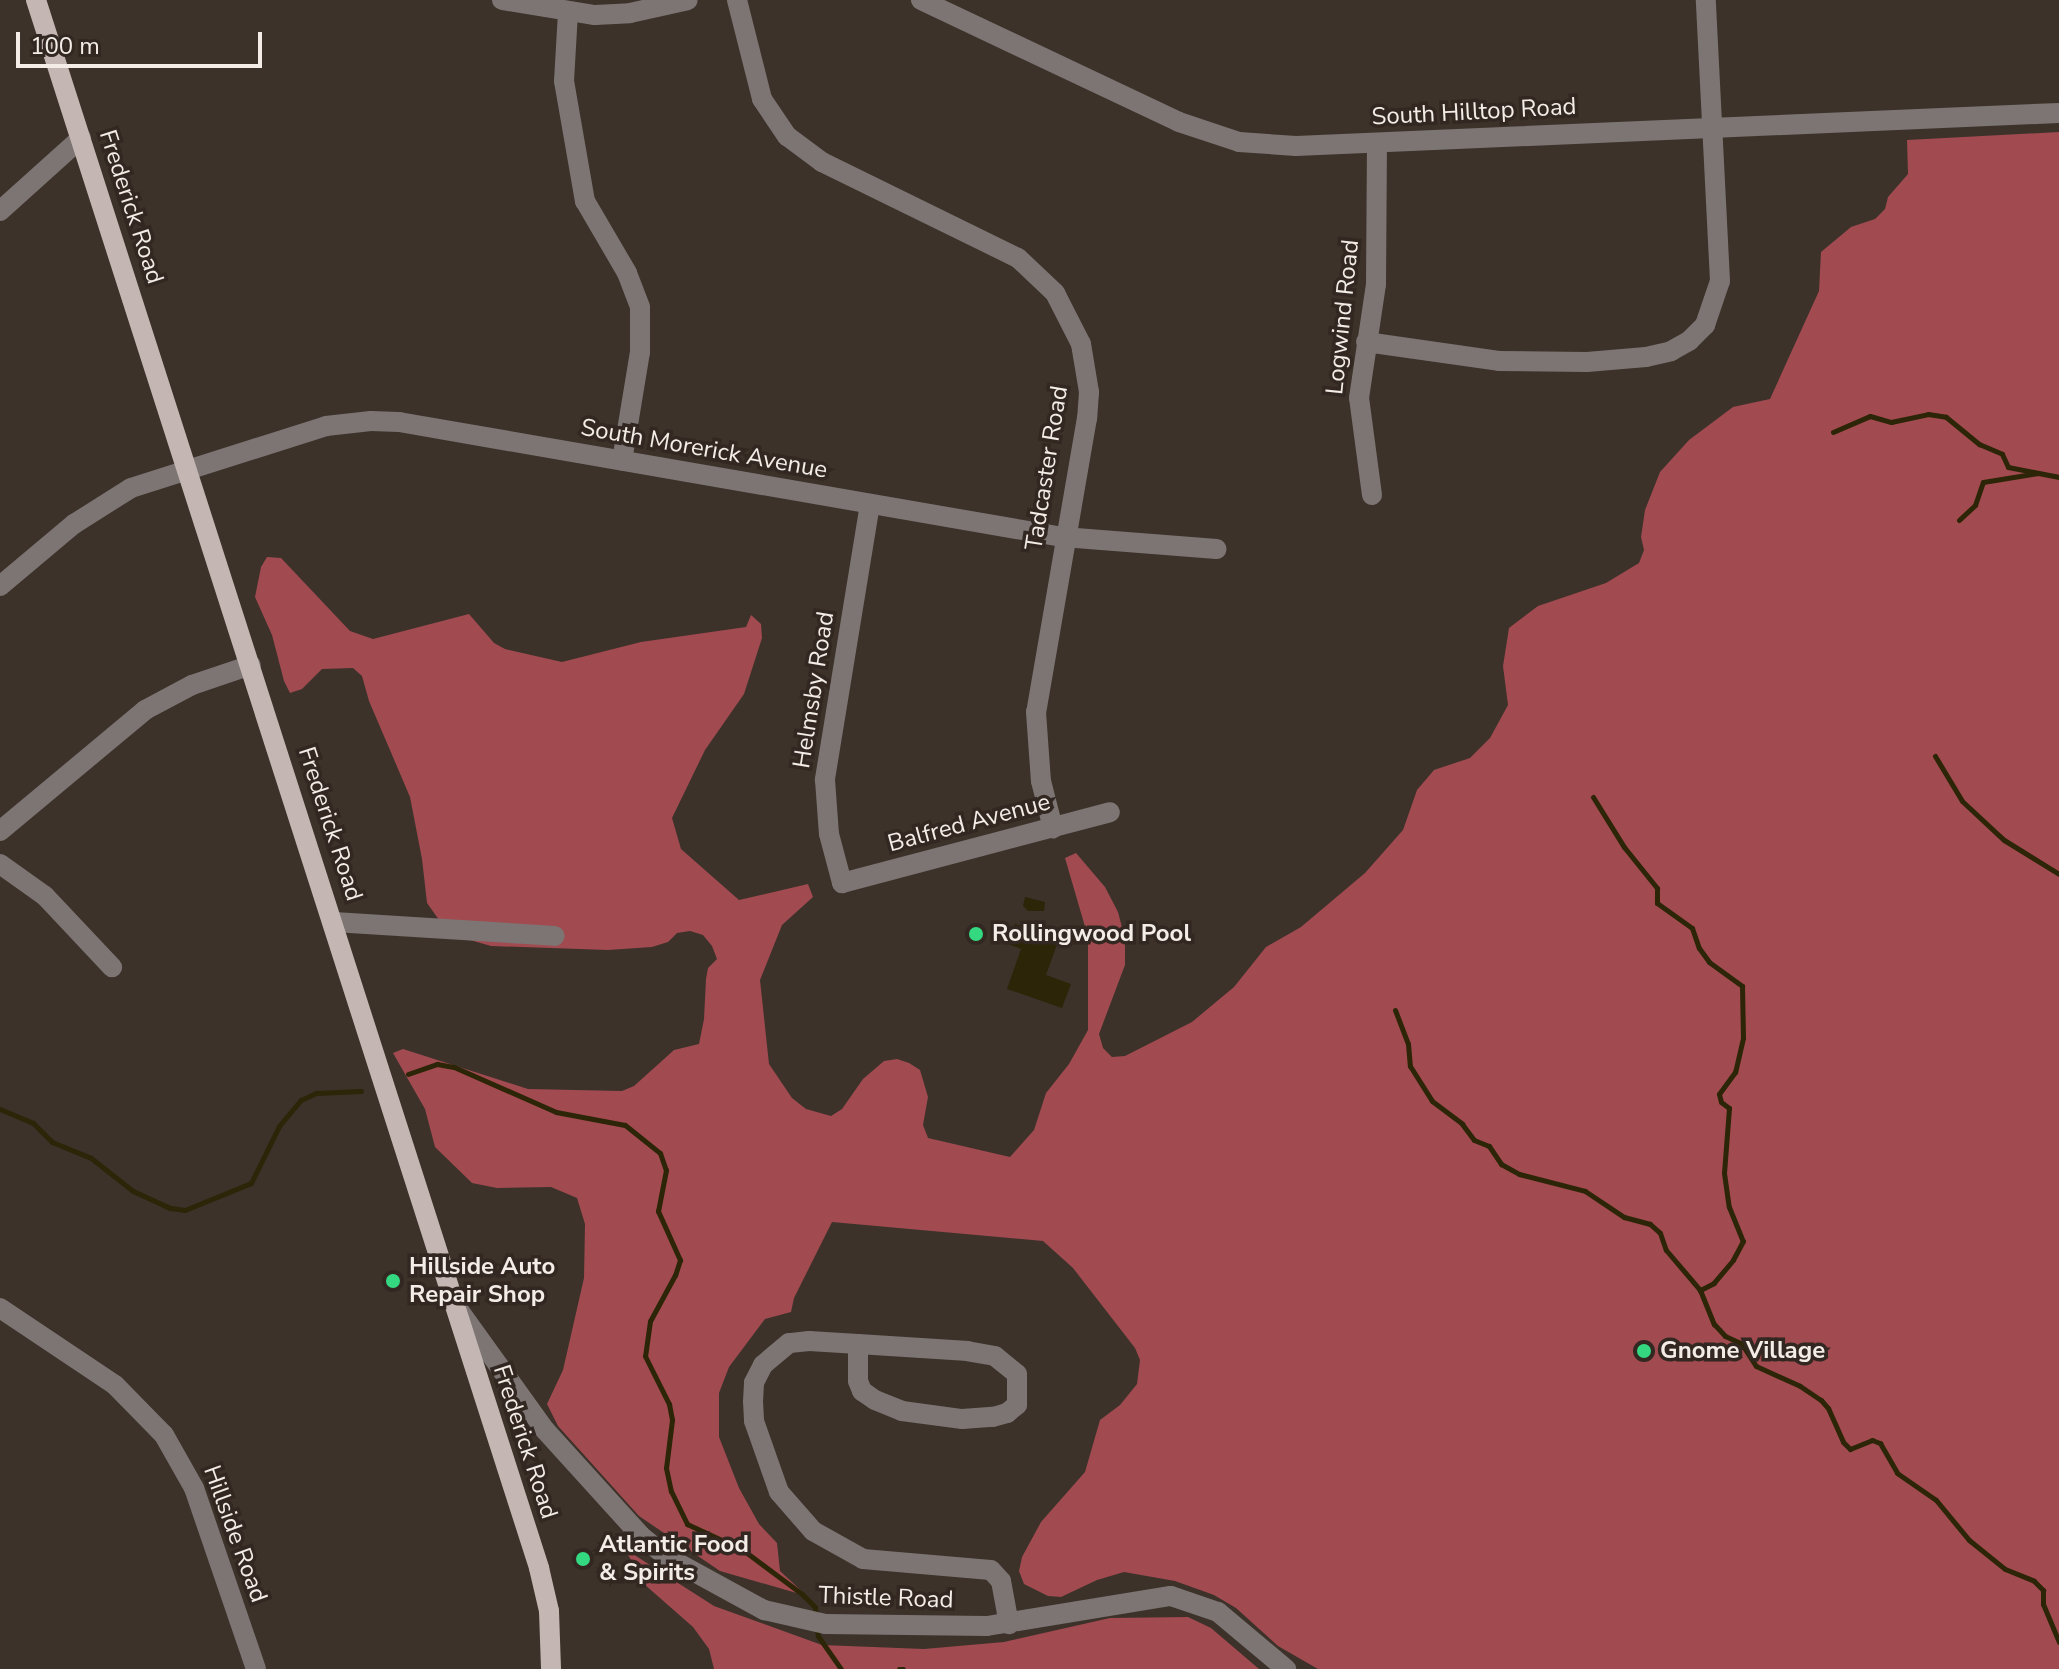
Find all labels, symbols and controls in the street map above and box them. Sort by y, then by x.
scale bar [20,16,266,66]
text: 100 m [30,30,100,62]
street label: South Hilltop Road [1371,92,1577,132]
street label: Frederick Road [93,126,169,288]
street label: Logwind Road [1321,238,1365,396]
street label: Tadcaster Road [1020,384,1074,552]
street label: South Morerick Avenue [578,413,830,485]
street label: Helmsby Road [787,610,841,770]
street label: Frederick Road [292,743,368,905]
street label: Balfred Avenue [885,787,1053,859]
place label: Rollingwood Pool [992,920,1191,948]
marker: Rollingwood Pool [967,925,985,943]
place label: Hillside Auto Repair Shop [409,1253,555,1309]
marker: Hillside Auto Repair Shop [384,1272,402,1290]
place label: Gnome Village [1660,1337,1825,1365]
marker: Gnome Village [1635,1342,1653,1360]
street label: Frederick Road [487,1361,563,1523]
street label: Hillside Road [197,1462,273,1606]
place label: Atlantic Food & Spirits [599,1531,749,1587]
marker: Atlantic Food & Spirits [574,1550,592,1568]
street label: Thistle Road [818,1581,954,1615]

